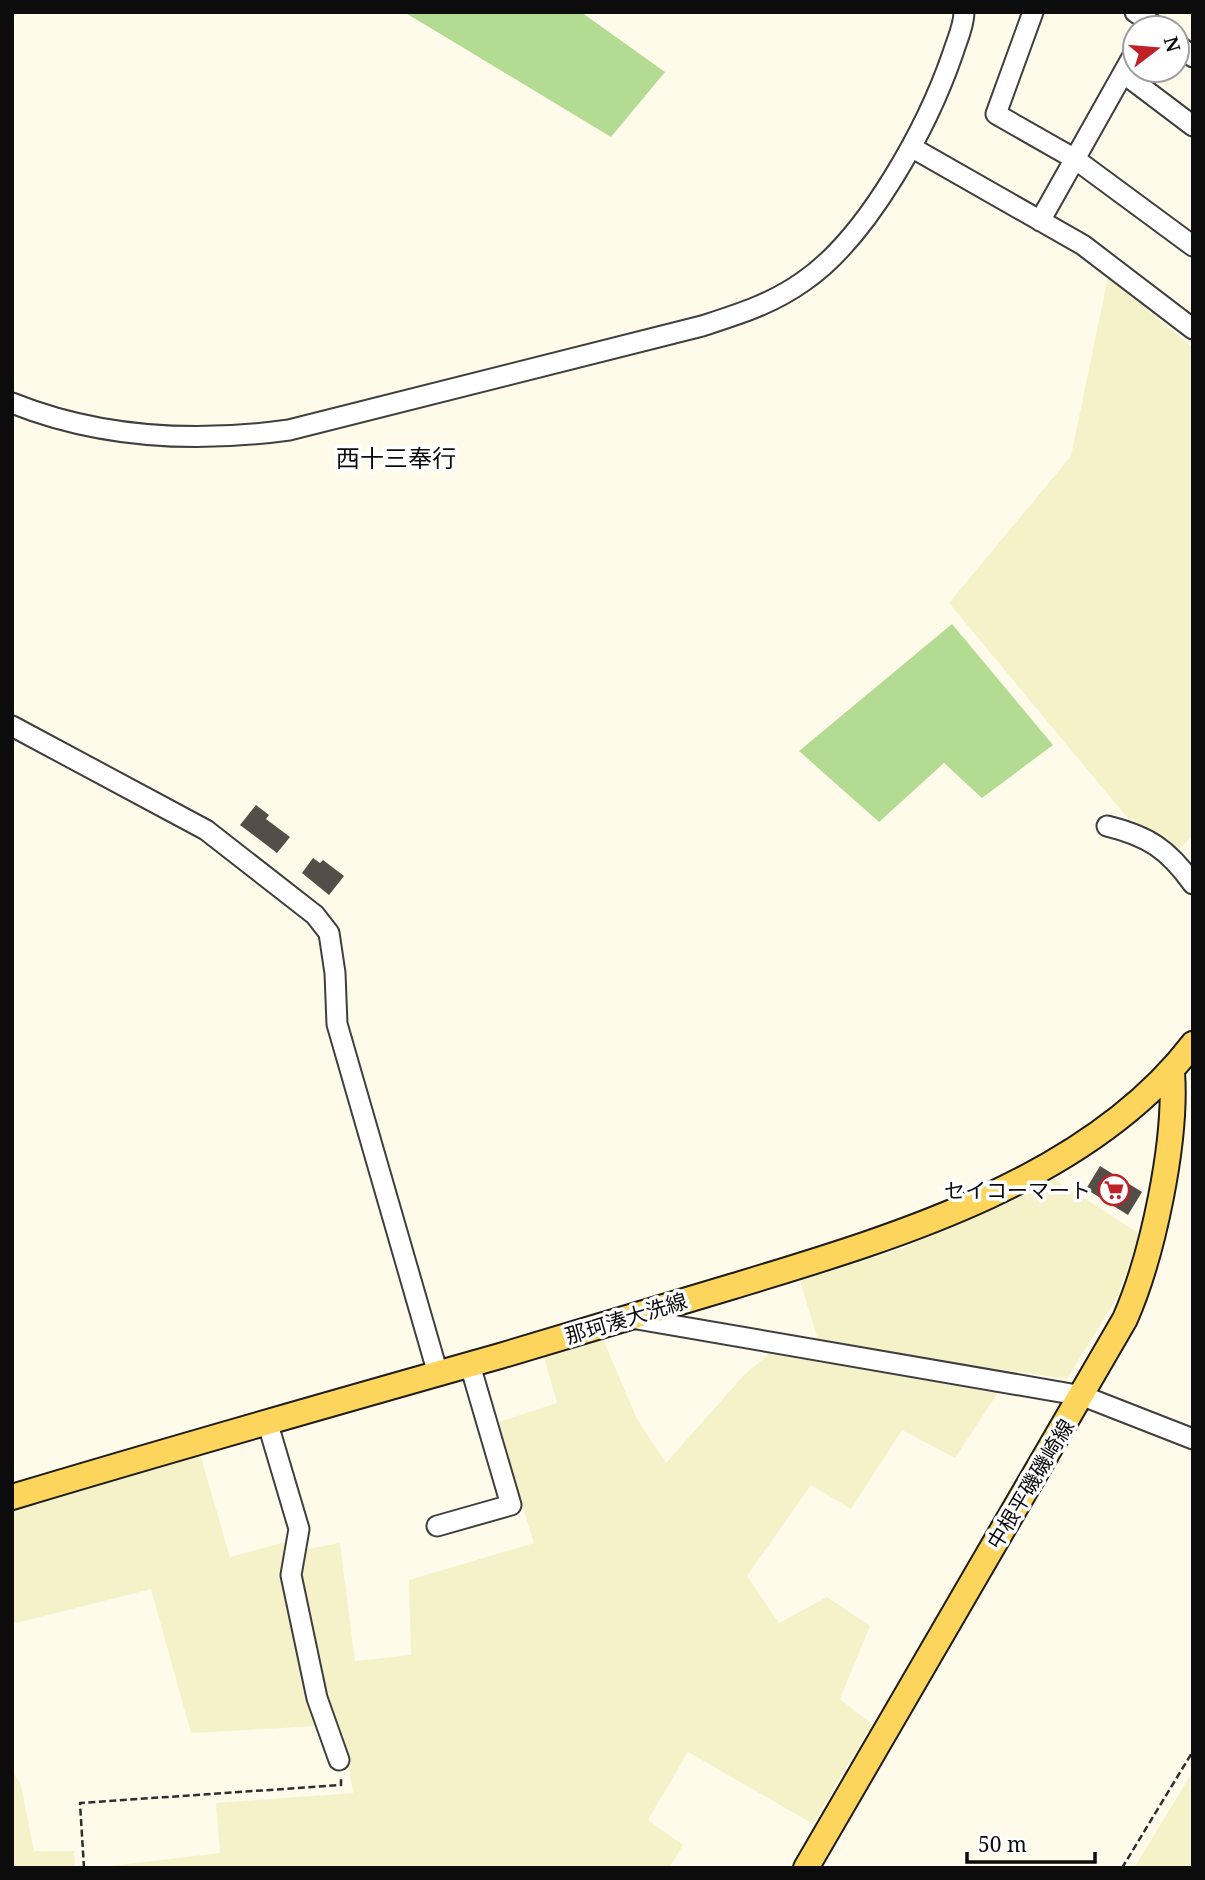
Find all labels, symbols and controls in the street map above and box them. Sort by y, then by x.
north arrow [1121,14,1191,84]
text: N [1158,34,1187,55]
district label: 西十三奉行 [336,441,456,474]
supermarket icon: セイコーマート [1097,1173,1131,1207]
place label: セイコーマート [944,1176,1091,1204]
street label: 那珂湊大洗線 [562,1286,690,1350]
street label: 中根平磯磯崎線 [980,1414,1080,1554]
scale bar [967,1820,1095,1864]
text: 50 m [978,1830,1027,1858]

